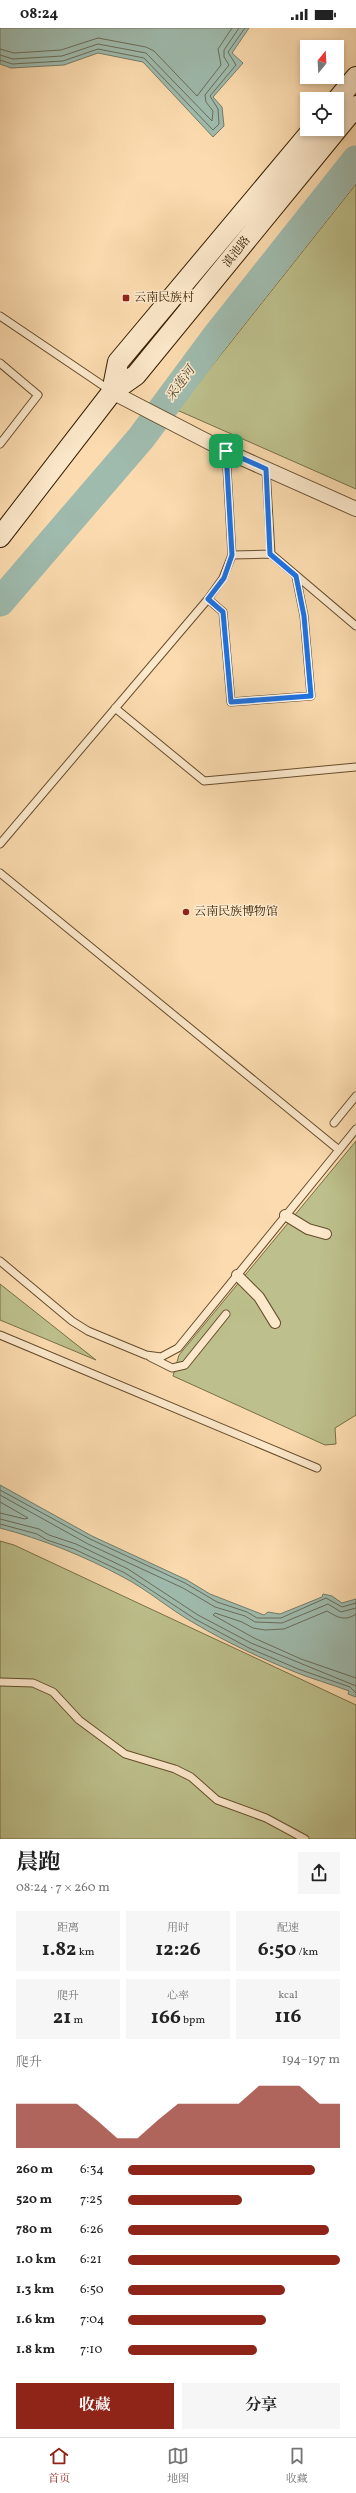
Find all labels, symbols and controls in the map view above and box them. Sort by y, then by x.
text: 08:24 [20,4,58,25]
north arrow [300,40,344,84]
map controls [300,40,344,136]
button: locate [300,92,344,136]
street label: 滇池路 [219,233,255,271]
place label: 云南民族村 [134,290,194,306]
marker: 云南民族村 [121,293,131,303]
water label: 采莲河 [162,361,201,405]
pin [209,434,243,468]
icon: arrive [215,440,237,462]
place label: 云南民族博物馆 [194,904,278,920]
marker: 云南民族博物馆 [181,907,191,917]
text: 晨跑 [16,1848,60,1879]
button: share [298,1852,340,1894]
text: 08:24 · 7 × 260 m [16,1879,110,1897]
text: 距离 [57,1921,79,1936]
text: 用时 [167,1921,189,1936]
text: 配速 [277,1921,299,1936]
text: 1.82 [42,1936,76,1964]
text: 12:26 [155,1936,201,1964]
text: 6:50 [258,1936,296,1964]
text: km [76,1945,94,1960]
text: /km [296,1945,318,1960]
text: kcal [278,1988,298,2003]
text: 爬升 [57,1989,79,2004]
text: 心率 [167,1989,189,2004]
text: 116 [274,2003,302,2031]
text: 21 [53,2004,71,2032]
text: 166 [151,2004,181,2032]
text: m [71,2013,83,2028]
text: bpm [181,2013,205,2028]
text: 194–197 m [282,2051,340,2069]
text: 爬升 [16,2054,42,2072]
text: 260 m [16,2161,53,2179]
text: 6:34 [80,2161,104,2179]
text: 520 m [16,2191,52,2209]
text: 7:25 [80,2191,103,2209]
text: 780 m [16,2221,52,2239]
text: 6:26 [80,2221,103,2239]
text: 1.0 km [16,2251,56,2269]
text: 6:21 [80,2251,102,2269]
text: 1.3 km [16,2281,54,2299]
text: 6:50 [80,2281,103,2299]
text: 1.6 km [16,2311,55,2329]
text: 7:04 [80,2311,105,2329]
text: 1.8 km [16,2341,55,2359]
text: 7:10 [80,2341,102,2359]
button: 收藏 [16,2383,174,2429]
button: 分享 [182,2383,340,2429]
tab: 首页 [48,2445,70,2487]
tab: 地图 [167,2445,189,2487]
tab: 收藏 [286,2445,308,2487]

